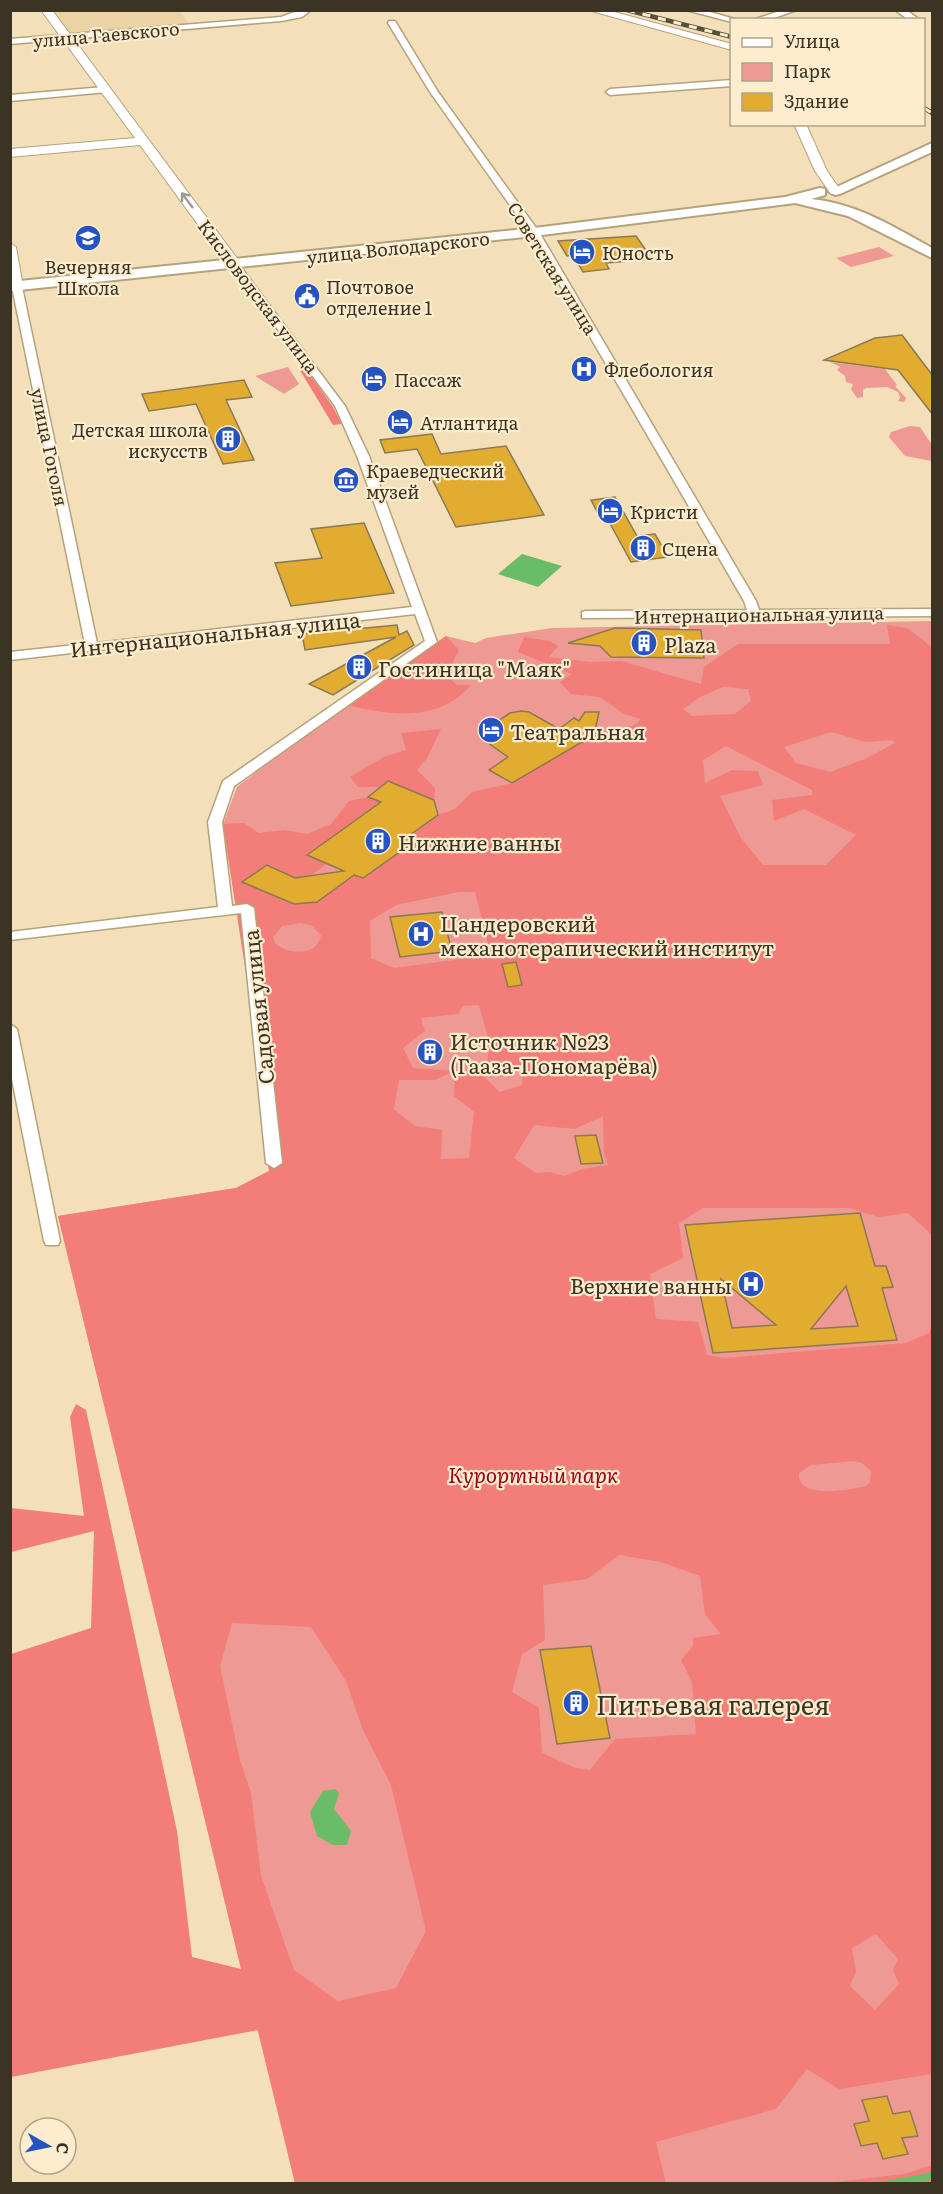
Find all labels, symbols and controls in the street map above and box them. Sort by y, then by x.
street label: улица Гаевского [32,14,180,54]
legend [730,18,925,126]
text: Улица [784,27,840,54]
text: Парк [784,57,831,84]
text: Здание [784,87,849,114]
one-way arrow [181,193,193,209]
street label: Советская улица [501,196,605,340]
street label: Кисловодская улица [192,213,326,379]
school or university icon: Вечерняя Школа [73,223,103,253]
street label: улица Володарского [305,224,491,270]
hotel icon: Юность [567,237,597,267]
place label: Юность [602,239,674,266]
place label: Вечерняя Школа [45,253,131,301]
place label: Почтовое отделение 1 [326,273,432,321]
public building icon: Почтовое отделение 1 [292,281,322,311]
hospital icon: Флебология [569,354,599,384]
place label: Флебология [604,356,714,383]
hotel icon: Пассаж [359,364,389,394]
place label: Пассаж [394,366,462,393]
street label: улица Гоголя [24,385,76,509]
hotel icon: Атлантида [385,407,415,437]
place label: Атлантида [420,409,519,436]
place label: Детская школа искусств [72,416,208,464]
building icon: Детская школа искусств [213,424,243,454]
place label: Краеведческий музей [366,457,504,505]
museum icon: Краеведческий музей [331,465,361,495]
hotel icon: Кристи [595,496,625,526]
place label: Кристи [630,498,698,525]
building icon: Сцена [628,533,658,563]
place label: Сцена [662,535,718,562]
street label: Интернациональная улица [634,598,885,630]
street label: Интернациональная улица [68,602,362,664]
building icon: Plaza [629,628,659,658]
place label: Plaza [664,628,717,659]
building icon: Гостиница "Маяк" [344,652,374,682]
place label: Гостиница "Маяк" [378,652,570,683]
hotel icon: Театральная [476,715,506,745]
place label: Театральная [510,715,645,746]
building icon: Нижние ванны [363,826,393,856]
place label: Нижние ванны [398,826,561,857]
place label: Цандеровский механотерапический институт [440,907,774,962]
hospital icon: Цандеровский механотерапический институт [406,919,436,949]
street label: Садовая улица [233,928,281,1086]
place label: Источник №23 (Гааза-Пономарёва) [450,1025,658,1080]
building icon: Источник №23 (Гааза-Пономарёва) [415,1037,445,1067]
place label: Верхние ванны [570,1269,732,1300]
hospital icon: Верхние ванны [736,1269,766,1299]
park label: Курортный парк [448,1458,619,1489]
place label: Питьевая галерея [596,1684,830,1723]
building icon: Питьевая галерея [561,1688,591,1718]
north arrow [18,2116,78,2176]
text: С [51,2141,77,2156]

